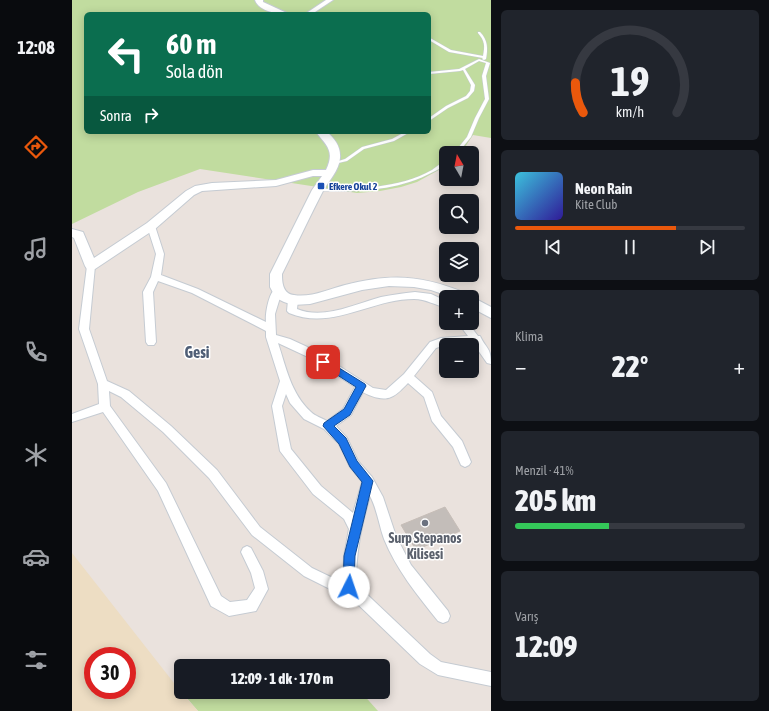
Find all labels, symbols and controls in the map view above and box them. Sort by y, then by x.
icon: left [100,28,152,80]
text: 60 m [166,28,216,60]
text: 12:08 [17,37,55,58]
text: 19 [610,57,650,105]
text: Sola dön [166,61,223,82]
icon: right [140,104,162,126]
text: km/h [616,104,644,120]
text: Sonra [100,107,132,124]
icon: directions [22,133,50,161]
north arrow [439,146,479,186]
map controls [439,146,479,378]
text: Neon Rain [575,180,632,197]
marker: Efkere Okul 2 [316,181,326,191]
place label: Efkere Okul 2 [329,181,378,192]
button: search [439,194,479,234]
text: Kite Club [575,197,617,212]
icon: music [22,235,50,263]
icon: previous [542,236,564,258]
icon: pause [619,236,641,258]
icon: next [696,236,718,258]
button: layers [439,242,479,282]
button: + [439,290,479,330]
text: Klima [515,329,543,344]
icon: phone [22,338,50,366]
button: − [439,338,479,378]
district label: Gesi [184,343,210,361]
pin [306,345,340,379]
text: 22° [612,349,648,383]
icon: arrive [312,351,334,373]
text: − [515,353,526,379]
text: + [734,353,745,379]
icon: climate [22,441,50,469]
text: Menzil · 41% [515,463,574,478]
text: 205 km [515,483,596,517]
marker: Surp Stepanos Kilisesi [420,518,430,528]
place label: Surp Stepanos Kilisesi [389,530,462,562]
icon: car [22,543,50,571]
position arrow [328,566,370,608]
text: Varış [515,609,538,624]
text: 12:09 [515,629,577,663]
icon: filters [22,646,50,674]
speed limit sign: 30 [84,647,136,699]
text: 12:09 · 1 dk · 170 m [231,670,333,687]

